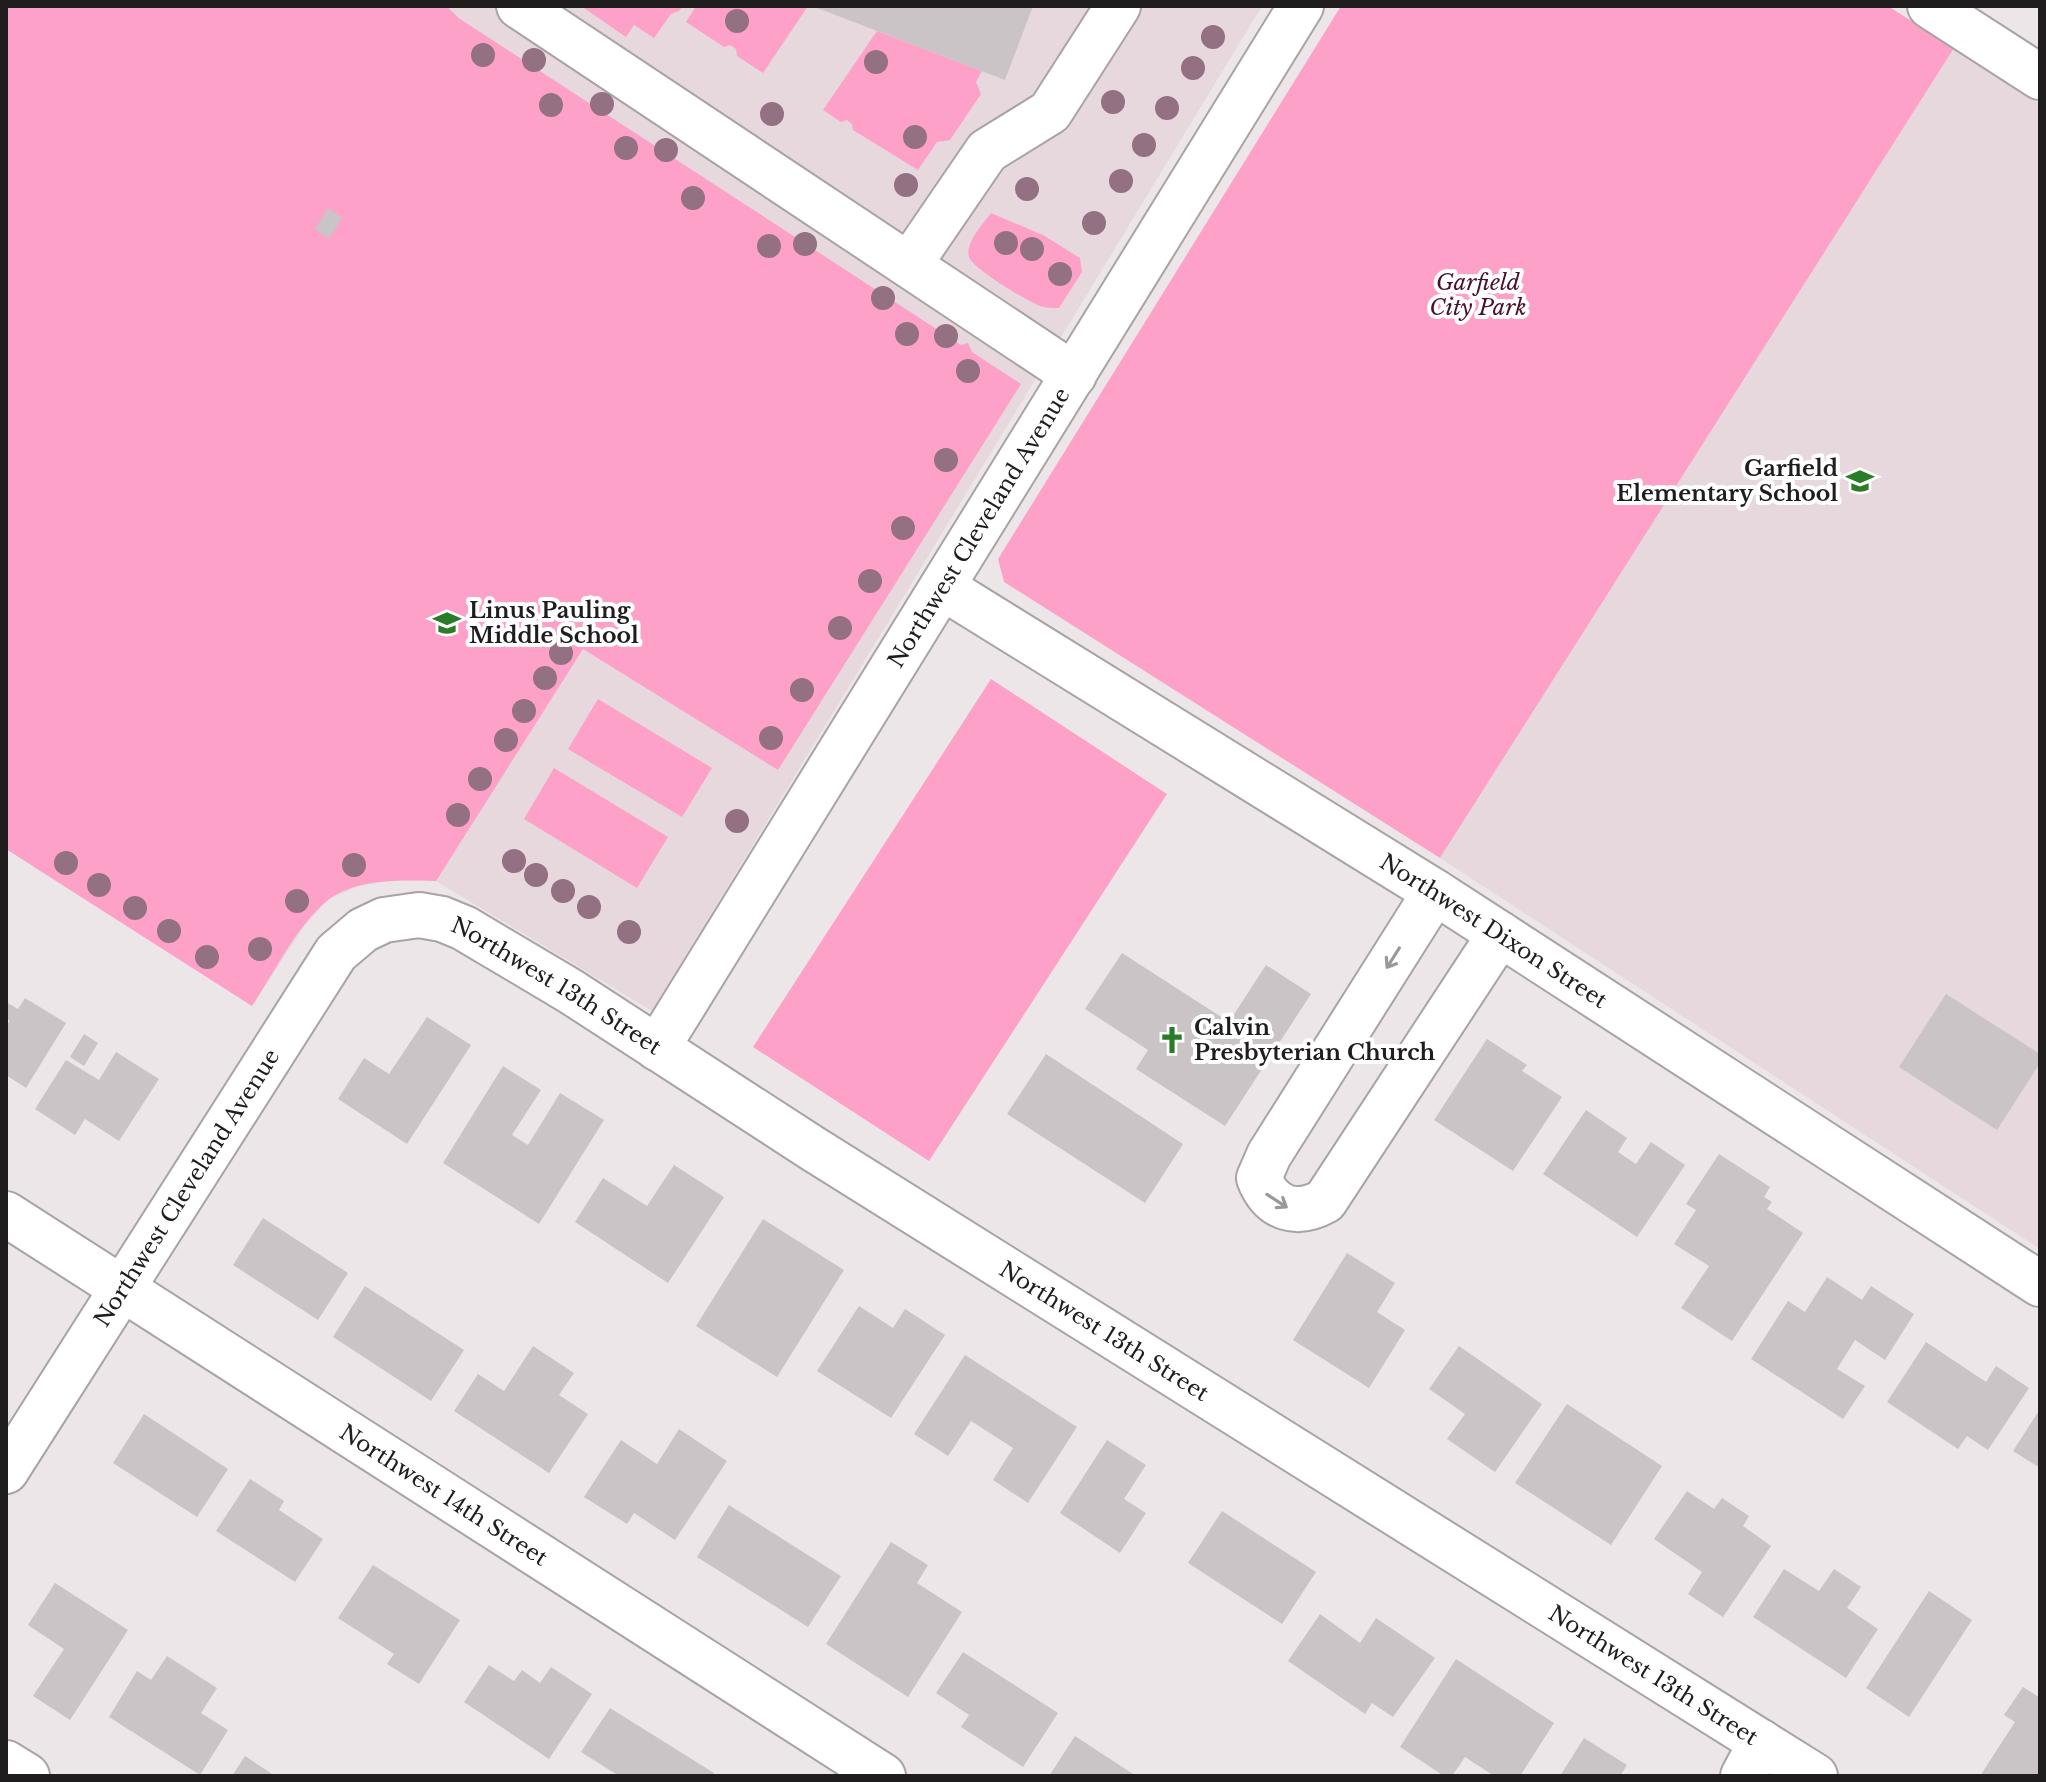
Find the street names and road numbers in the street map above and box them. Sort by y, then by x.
street label: Northwest Cleveland Avenue [883,383,1076,673]
street label: Northwest Dixon Street [1375,848,1613,1014]
street label: Northwest 13th Street [447,911,667,1061]
street label: Northwest Cleveland Avenue [89,1044,285,1332]
street label: Northwest 13th Street [994,1256,1214,1407]
street label: Northwest 14th Street [335,1418,553,1572]
street label: Northwest 13th Street [1543,1600,1764,1751]

